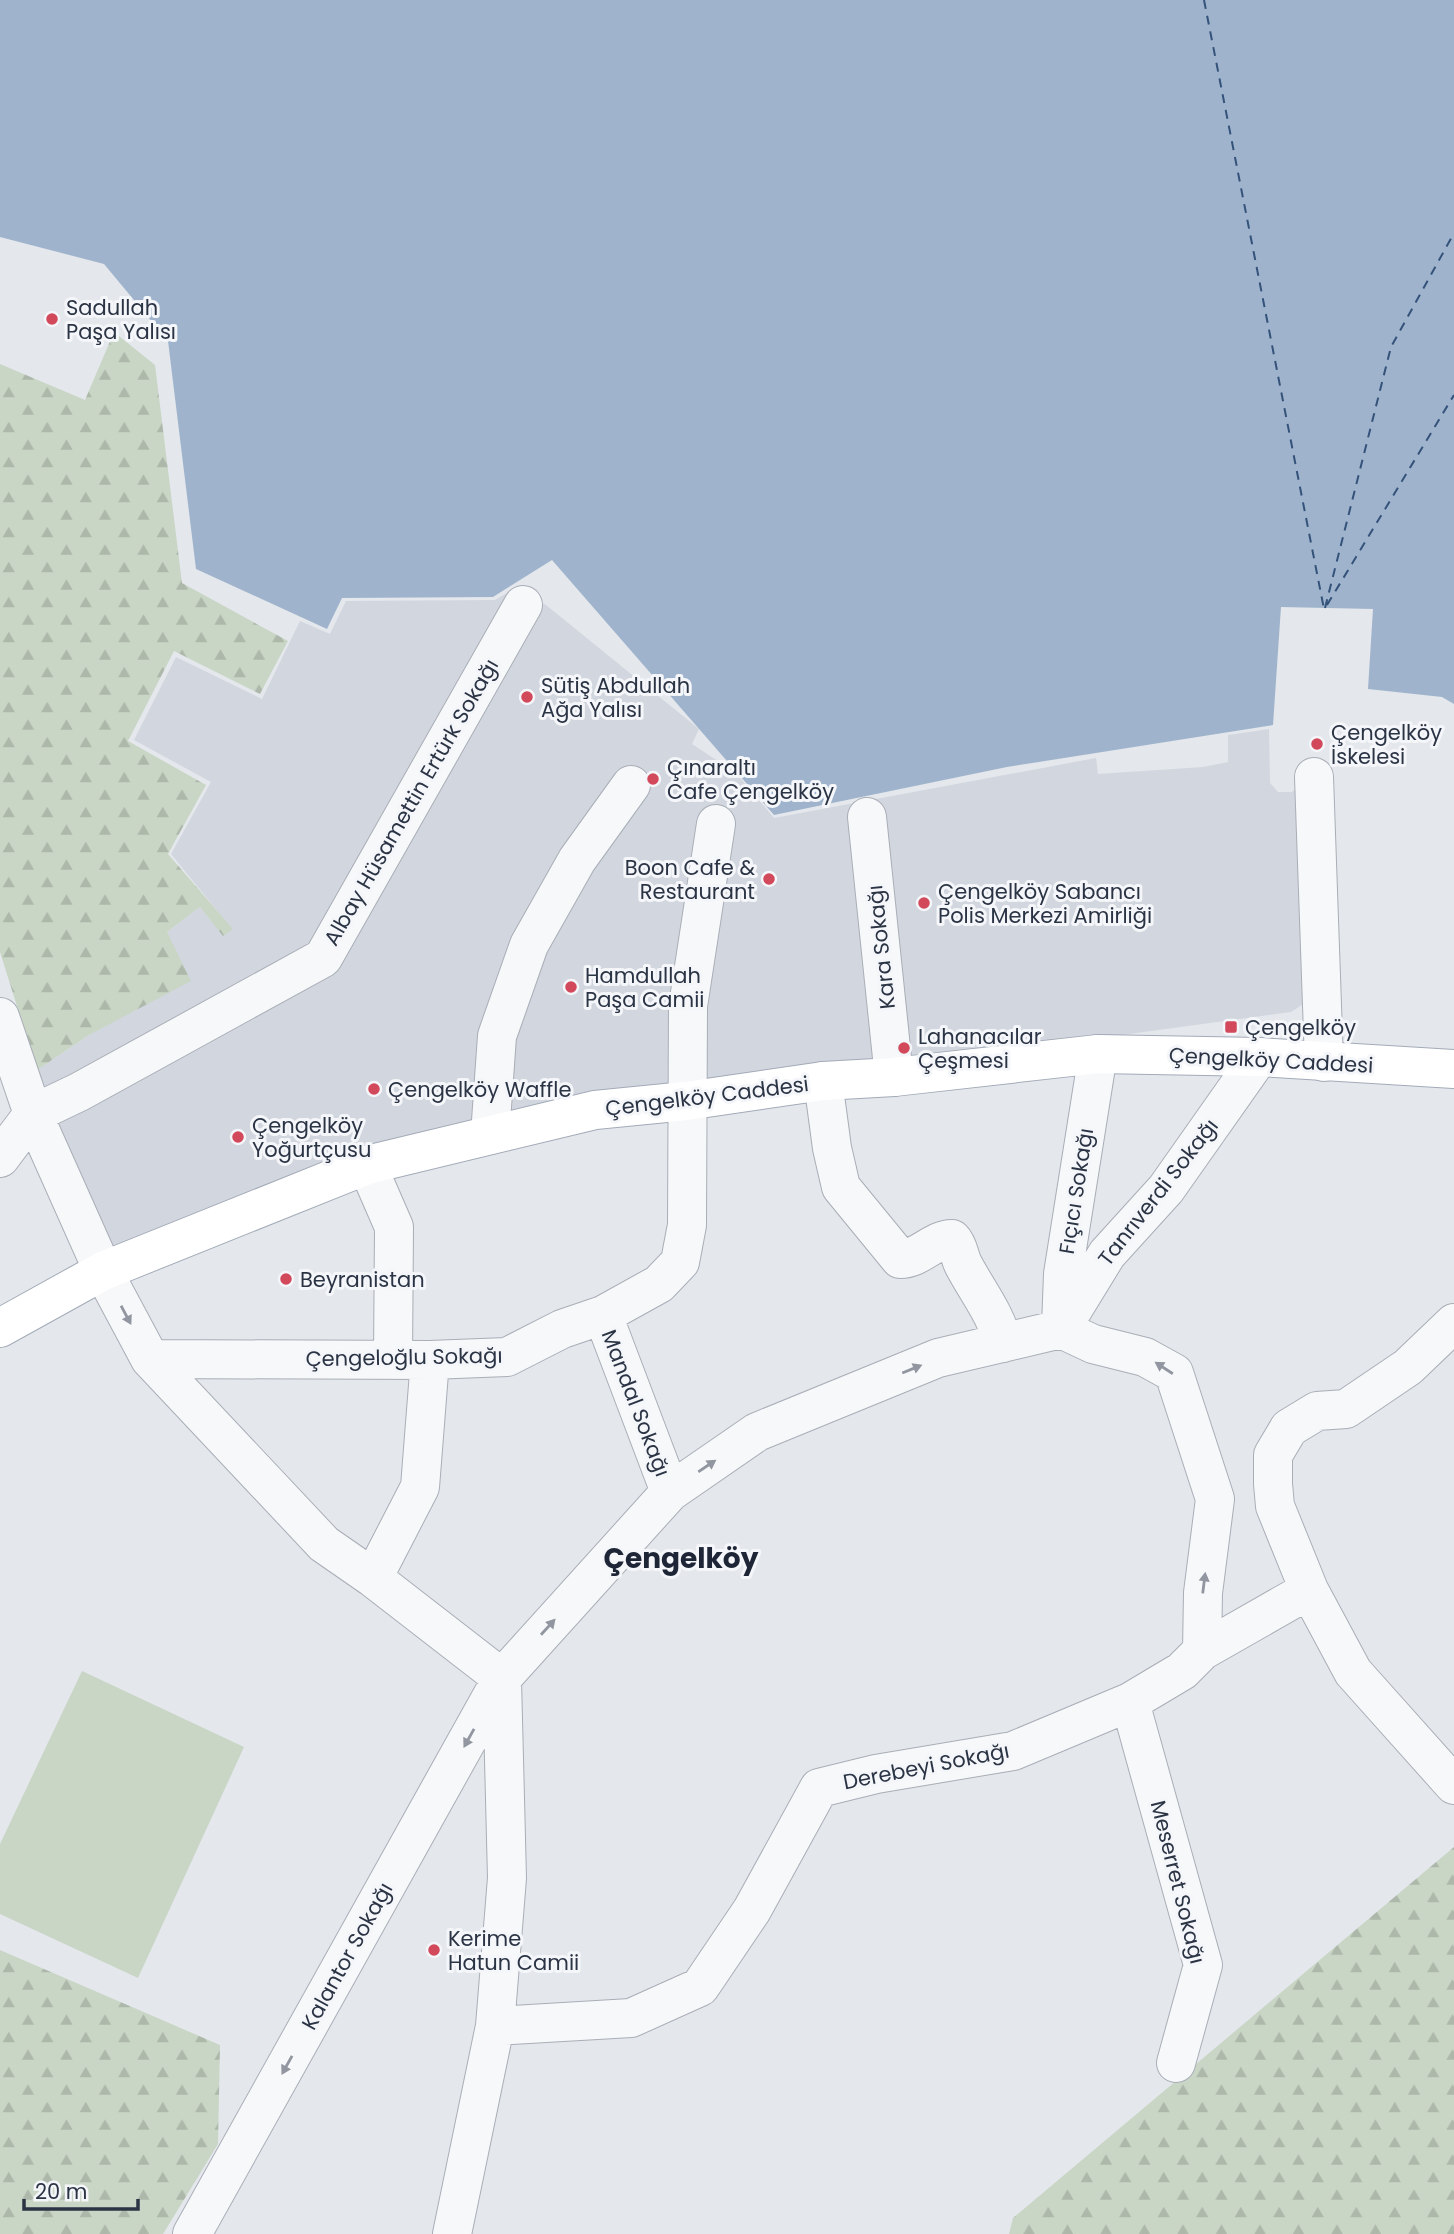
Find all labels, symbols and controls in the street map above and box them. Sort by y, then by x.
place label: Sadullah Paşa Yalısı [66,293,176,346]
marker: Sadullah Paşa Yalısı [44,311,60,327]
street label: Albay Hüsamettin Ertürk Sokağı [317,653,505,951]
place label: Sütiş Abdullah Ağa Yalısı [541,671,690,724]
marker: Sütiş Abdullah Ağa Yalısı [519,689,535,705]
place label: Çengelköy İskelesi [1331,718,1442,771]
marker: Çengelköy İskelesi [1309,736,1325,752]
place label: Çınaraltı Cafe Çengelköy [667,753,834,806]
marker: Çınaraltı Cafe Çengelköy [645,771,661,787]
place label: Boon Cafe & Restaurant [625,853,755,906]
marker: Boon Cafe & Restaurant [761,871,777,887]
place label: Çengelköy Sabancı Polis Merkezi Amirliği [938,877,1152,930]
street label: Kara Sokağı [860,884,902,1010]
marker: Çengelköy Sabancı Polis Merkezi Amirliği [916,895,932,911]
place label: Hamdullah Paşa Camii [585,961,705,1014]
marker: Hamdullah Paşa Camii [563,979,579,995]
place label: Çengelköy [1245,1013,1356,1042]
marker: Çengelköy [1223,1019,1239,1035]
place label: Lahanacılar Çeşmesi [918,1022,1042,1075]
marker: Lahanacılar Çeşmesi [896,1040,912,1056]
street label: Çengelköy Caddesi [1168,1040,1374,1080]
street label: Çengelköy Caddesi [604,1069,810,1123]
place label: Çengelköy Waffle [388,1075,571,1104]
marker: Çengelköy Waffle [366,1081,382,1097]
place label: Çengelköy Yoğurtçusu [252,1111,371,1164]
street label: Tanrıverdi Sokağı [1091,1112,1225,1272]
street label: Fıçıcı Sokağı [1052,1126,1100,1256]
marker: Çengelköy Yoğurtçusu [230,1129,246,1145]
place label: Beyranistan [300,1265,425,1294]
marker: Beyranistan [278,1271,294,1287]
one-way arrow [121,1305,132,1325]
street label: Mandal Sokağı [595,1325,677,1481]
street label: Çengeloğlu Sokağı [305,1341,503,1373]
one-way arrow [1154,1362,1174,1375]
one-way arrow [901,1364,922,1375]
one-way arrow [697,1460,717,1473]
district label: Çengelköy [604,1539,759,1578]
one-way arrow [1199,1572,1210,1594]
one-way arrow [540,1618,556,1636]
one-way arrow [463,1728,475,1747]
street label: Derebeyi Sokağı [840,1736,1012,1796]
street label: Meserret Sokağı [1144,1797,1212,1967]
street label: Kalantor Sokağı [295,1877,399,2035]
place label: Kerime Hatun Camii [448,1924,579,1977]
marker: Kerime Hatun Camii [426,1942,442,1958]
one-way arrow [281,2055,293,2075]
scale bar [24,2168,138,2212]
text: 20 m [35,2177,88,2206]

